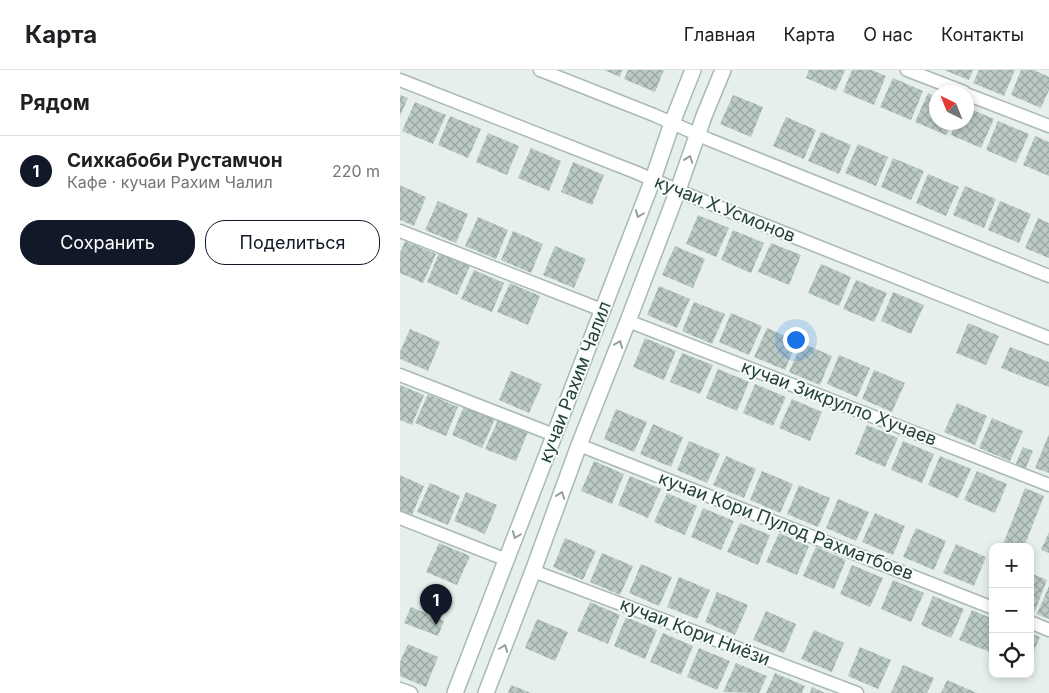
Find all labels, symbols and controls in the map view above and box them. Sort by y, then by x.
text: Карта [25,20,97,49]
text: Главная [684,24,755,45]
text: Карта [783,24,835,45]
text: О нас [863,24,913,45]
text: Контакты [941,24,1024,45]
north arrow [929,85,974,130]
text: Рядом [20,90,90,115]
text: Сихкабоби Рустамчон [67,149,283,172]
one-way arrow [683,155,693,164]
text: 1 [33,161,39,181]
text: 220 m [332,161,380,181]
street label: кучаи Х.Усмонов [652,171,799,246]
text: Кафе · кучаи Рахим Чалил [67,172,273,192]
one-way arrow [635,209,646,218]
button: Сохранить [20,220,195,265]
button: Поделиться [205,220,380,265]
street label: кучаи Рахим Чалил [534,298,615,465]
your location [783,327,809,353]
one-way arrow [613,340,623,349]
street label: кучаи Зикрулло Хучаев [739,356,940,450]
street label: кучаи Кори Пулод Рахматбоев [656,467,916,584]
one-way arrow [555,492,565,500]
one-way arrow [512,531,522,539]
map controls [989,543,1034,678]
button: + [989,543,1034,588]
pin: 1 [420,584,452,625]
button: − [989,588,1034,633]
street label: кучаи Кори Ниёзи [617,593,773,670]
button: locate [989,633,1034,678]
one-way arrow [498,644,508,652]

